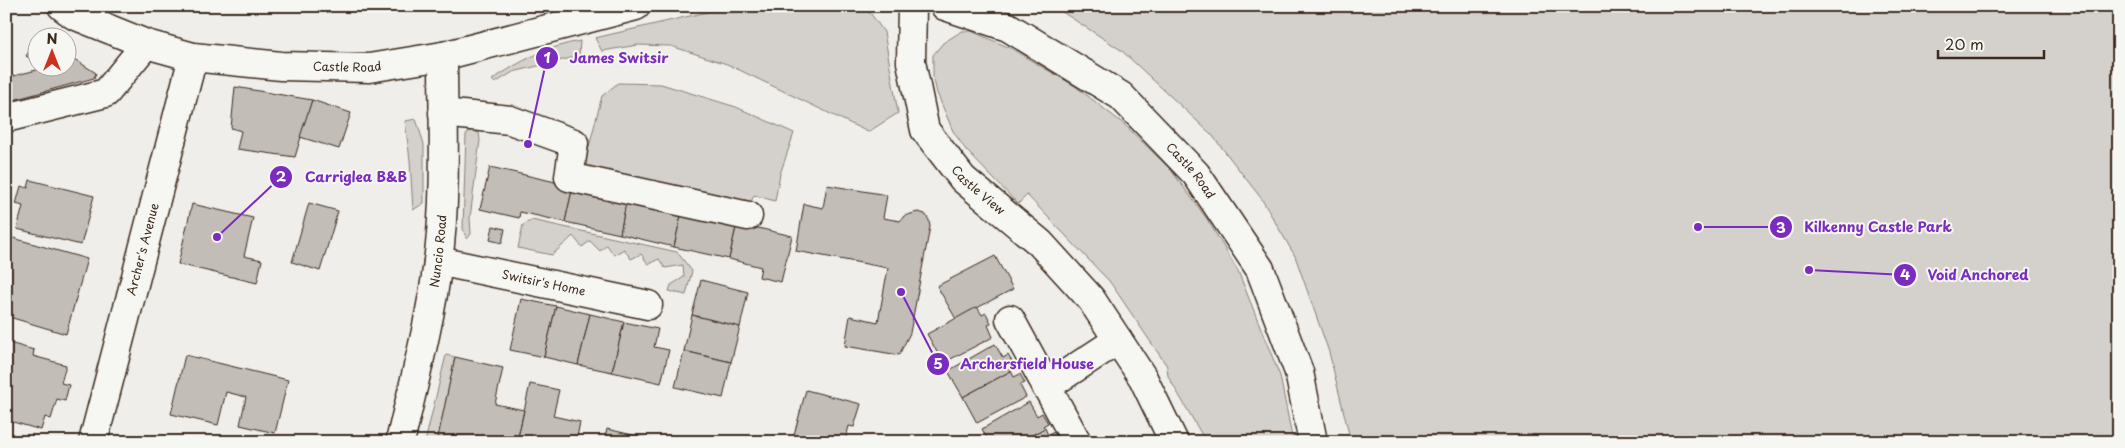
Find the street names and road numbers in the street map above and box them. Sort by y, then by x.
street label: Castle Road [313,56,383,76]
street label: Castle Road [1162,138,1220,202]
street label: Castle View [948,161,1010,219]
street label: Archer's Avenue [121,201,163,297]
street label: Nuncio Road [424,214,450,289]
street label: Switsir's Home [501,265,587,300]

